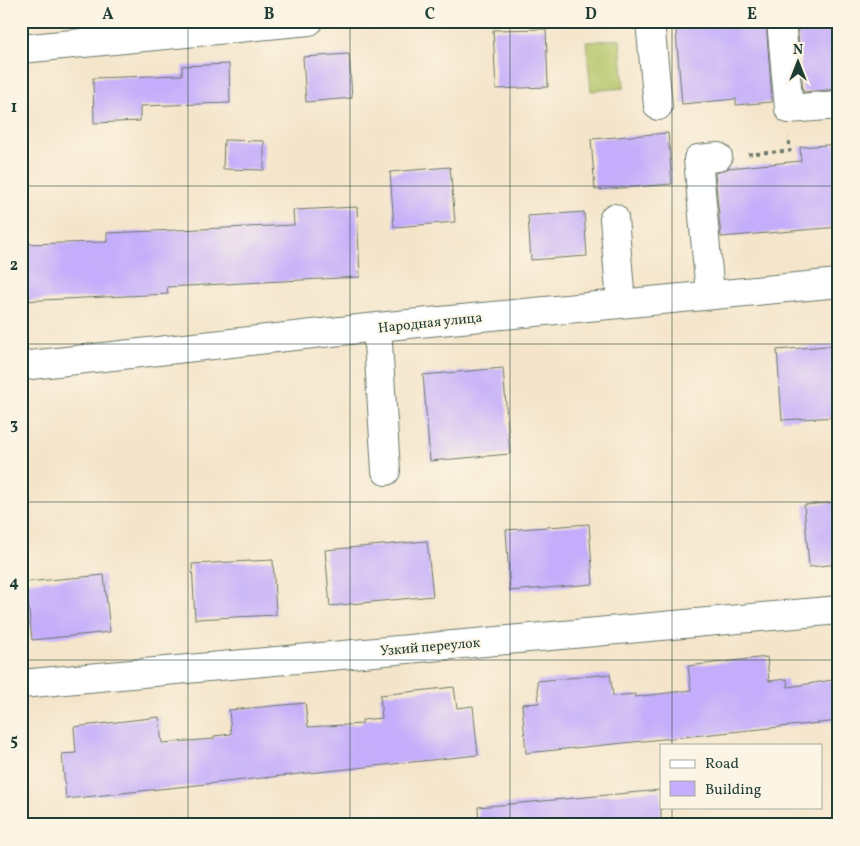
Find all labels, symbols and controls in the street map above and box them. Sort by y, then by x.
text: A [102,4,114,26]
text: B [264,4,275,26]
text: C [425,4,435,26]
text: D [585,4,597,26]
text: E [747,4,757,26]
north arrow [772,38,822,88]
text: N [793,41,803,60]
text: 1 [11,97,17,119]
text: 2 [10,255,18,277]
street label: Народная улица [377,309,483,338]
text: 3 [10,414,18,436]
text: 4 [9,572,19,594]
street label: Узкий переулок [379,634,481,661]
text: 5 [10,730,18,752]
legend [660,744,822,808]
text: Road [705,754,739,775]
text: Building [705,780,762,801]

